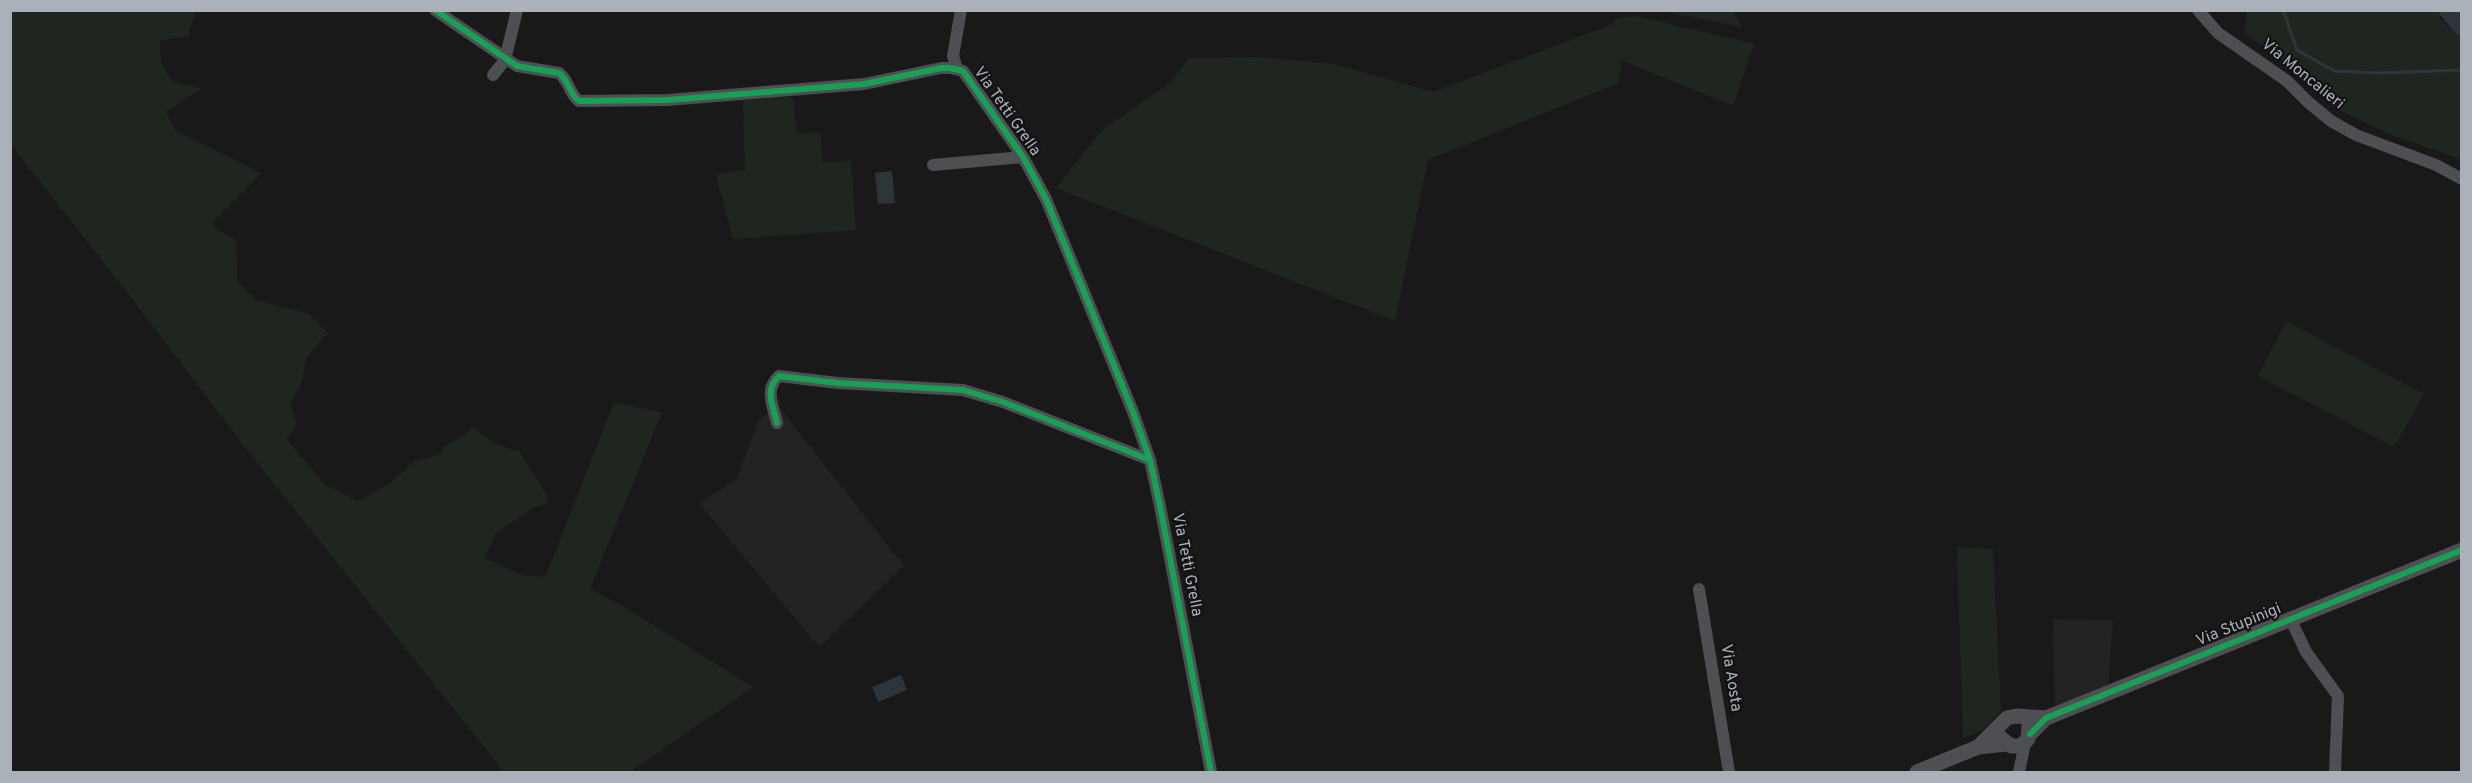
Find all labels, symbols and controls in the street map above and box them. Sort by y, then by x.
street label: Via Moncalieri [2257,36,2347,114]
street label: Via Tetti Grella [968,64,1044,160]
street label: Via Tetti Grella [1167,512,1205,618]
street label: Via Stupinigi [2194,600,2284,652]
street label: Via Aosta [1715,643,1745,713]

